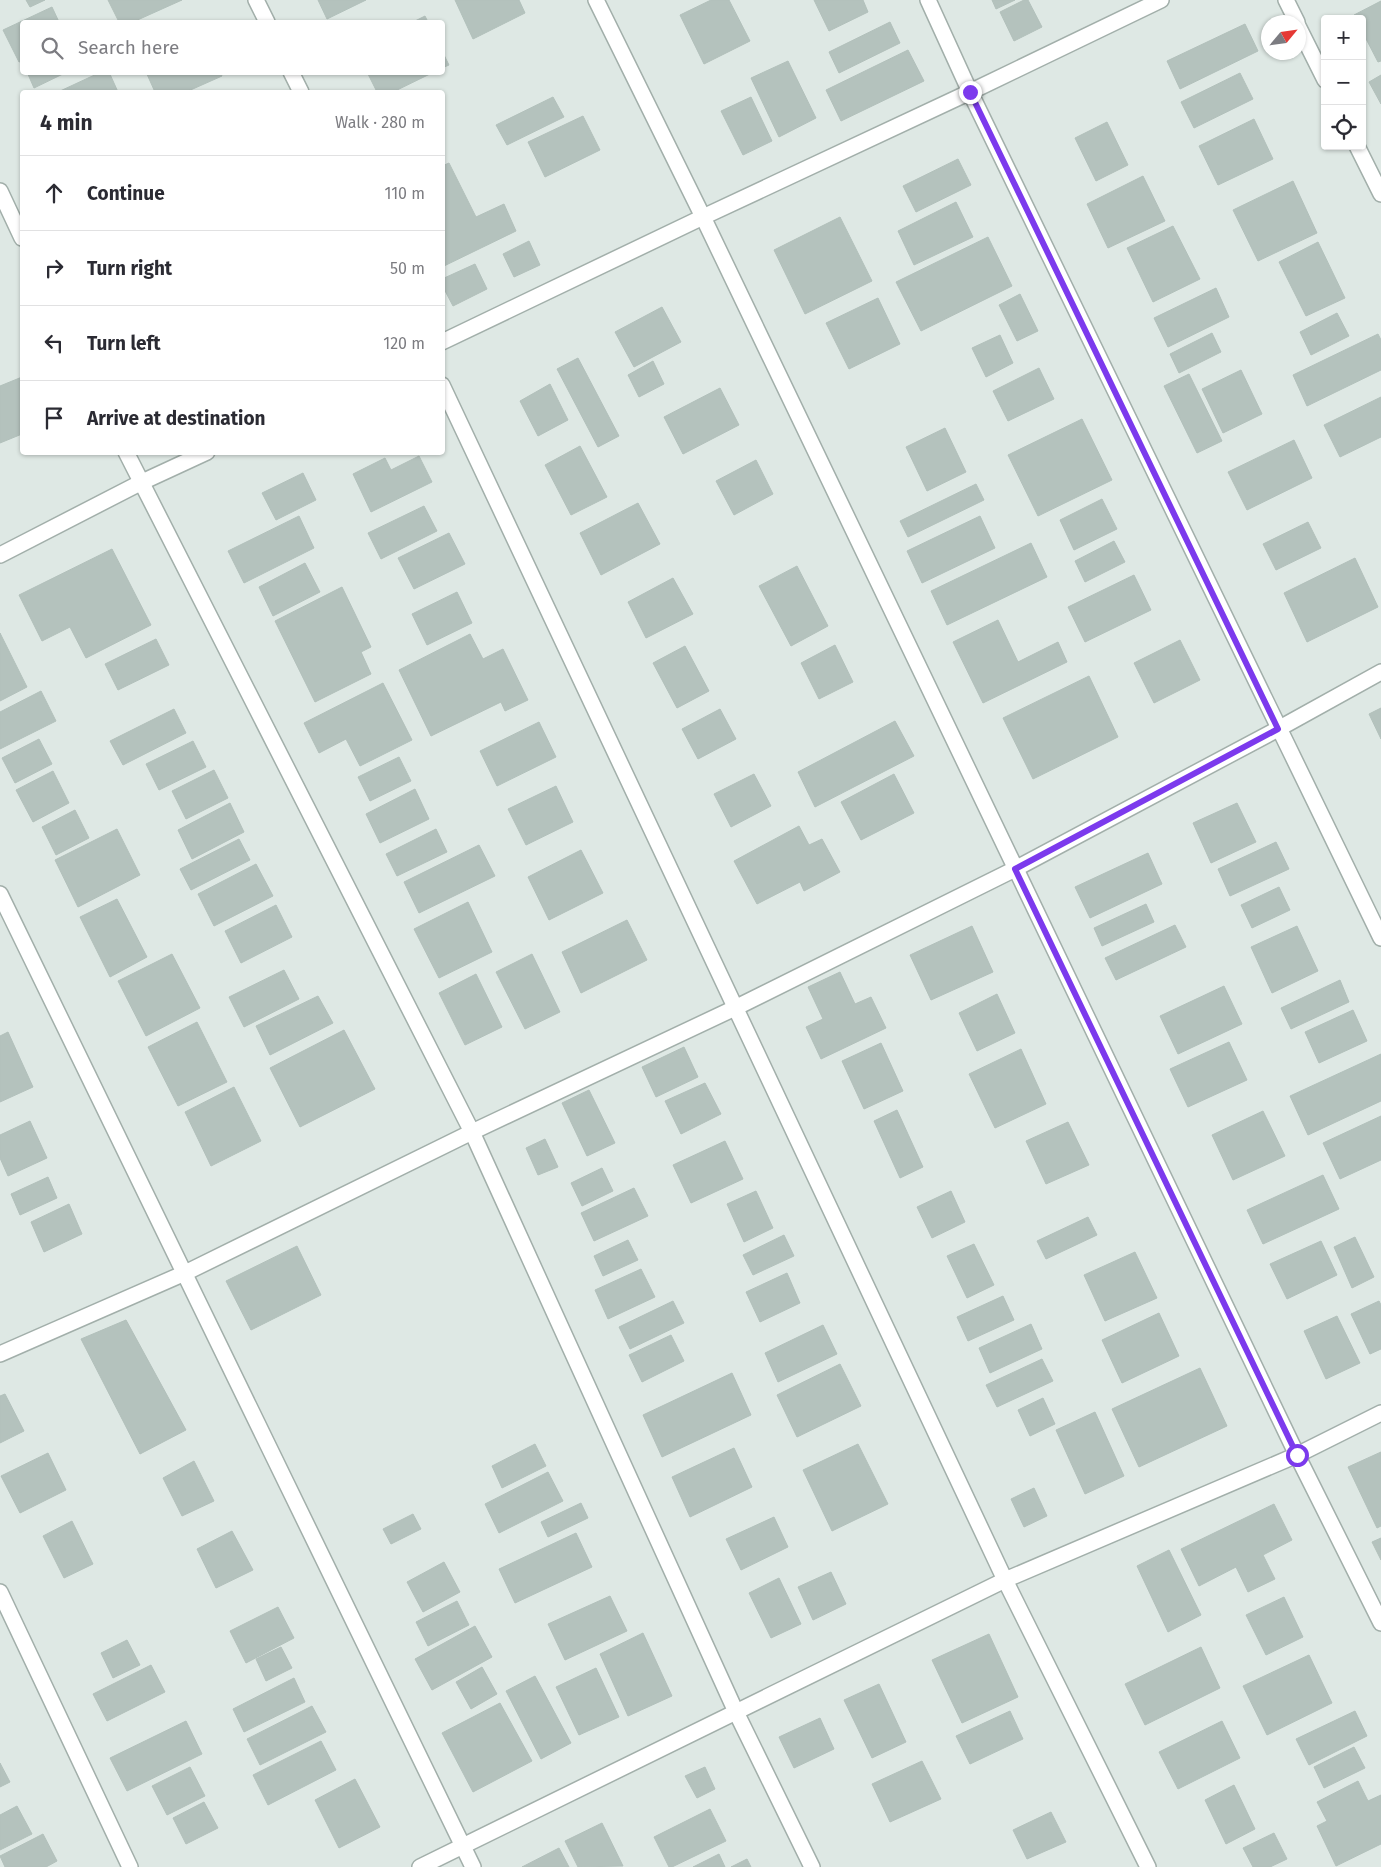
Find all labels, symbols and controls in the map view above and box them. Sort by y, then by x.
north arrow [1261,15,1306,60]
map controls [1321,15,1366,150]
button: + [1321,15,1366,60]
search box [20,20,445,75]
icon: search [38,34,66,62]
text: Search here [78,36,179,59]
button: − [1321,60,1366,105]
route end [959,81,982,104]
button: locate [1321,105,1366,150]
text: 4 min [40,110,93,136]
text: Walk · 280 m [335,113,425,132]
icon: ahead [40,179,68,207]
text: Continue [87,182,165,205]
text: 110 m [384,184,425,203]
icon: right [40,254,68,282]
text: Turn right [87,257,172,280]
text: 50 m [390,259,425,278]
icon: left [40,329,68,357]
text: Turn left [87,332,161,355]
text: 120 m [383,334,425,353]
icon: arrive [40,404,68,432]
text: Arrive at destination [87,407,266,430]
route start [1286,1444,1309,1467]

